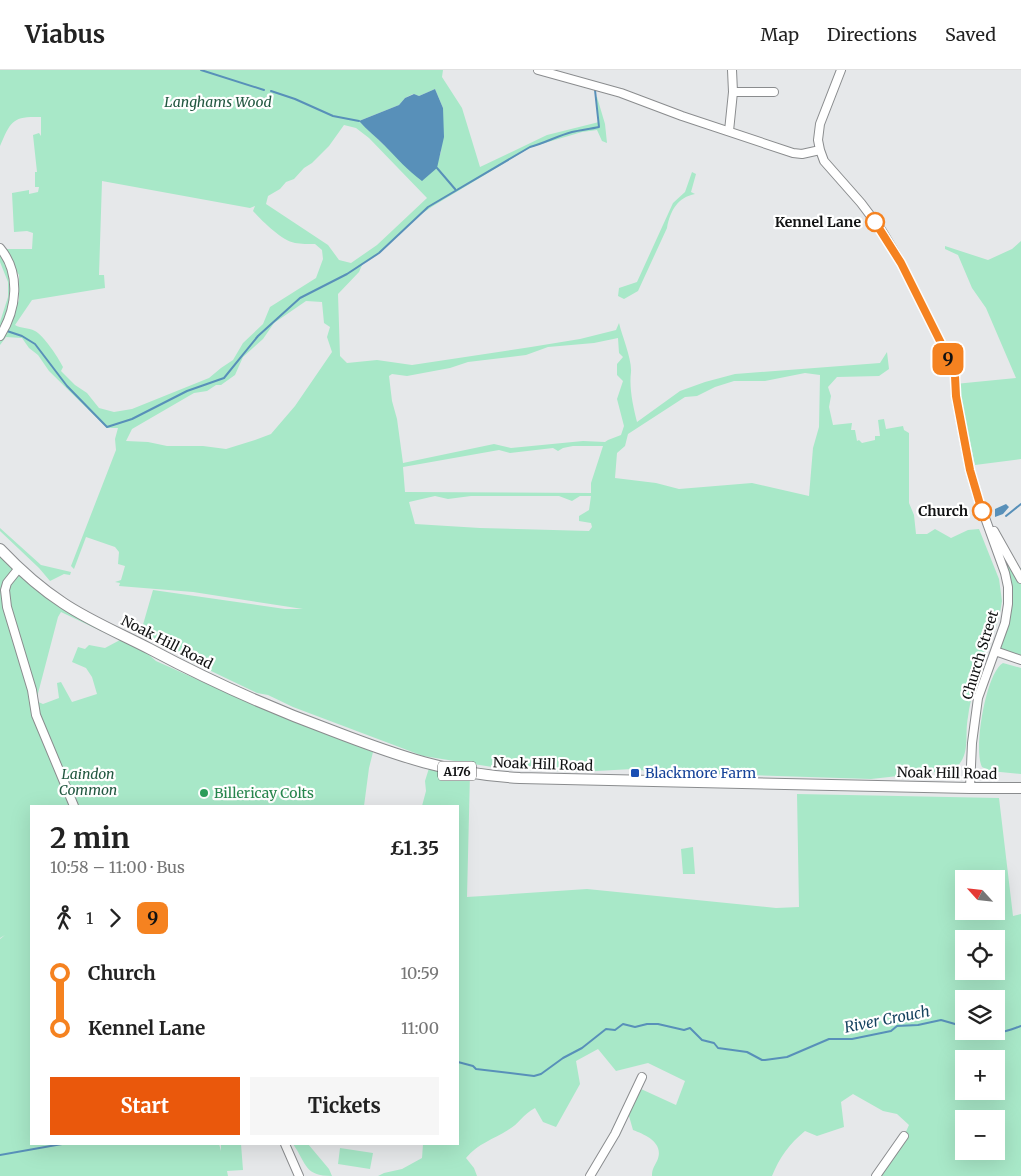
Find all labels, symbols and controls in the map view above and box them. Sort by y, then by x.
text: Viabus [25,19,105,50]
text: Map [761,23,799,46]
text: Directions [827,23,917,46]
text: Saved [945,23,996,46]
park label: Langhams Wood [164,93,272,111]
marker: Kennel Lane [865,212,885,232]
place label: Kennel Lane [775,213,861,231]
line badge: 9 [932,343,964,375]
text: 9 [942,347,954,370]
marker: Church [972,501,992,521]
place label: Church [918,502,969,520]
street label: Church Street [958,608,1002,702]
street label: Noak Hill Road [118,611,216,673]
street label: Noak Hill Road [493,753,594,775]
road number: A176 [438,761,476,780]
street label: Noak Hill Road [897,763,998,783]
place label: Blackmore Farm [645,764,756,782]
park label: Laindon Common [59,765,117,799]
marker: Blackmore Farm [629,767,641,779]
place label: Billericay Colts [214,784,314,802]
marker: Billericay Colts [198,787,210,799]
text: 2 min [50,820,130,856]
text: £1.35 [390,836,439,860]
text: 10:58 – 11:00 · Bus [50,857,185,877]
north arrow [955,870,1005,920]
map controls [955,870,1005,1160]
icon: walk [50,904,78,932]
icon: forward [101,904,129,932]
text: 9 [147,906,158,929]
text: 1 [86,908,93,928]
button: locate [955,930,1005,980]
text: Church [88,961,156,985]
text: 10:59 [400,963,439,983]
button: layers [955,990,1005,1040]
water label: River Crouch [843,1001,931,1037]
text: Kennel Lane [88,1016,205,1040]
text: 11:00 [401,1018,439,1038]
button: + [955,1050,1005,1100]
button: Start [50,1077,240,1135]
button: Tickets [250,1077,439,1135]
button: − [955,1110,1005,1160]

